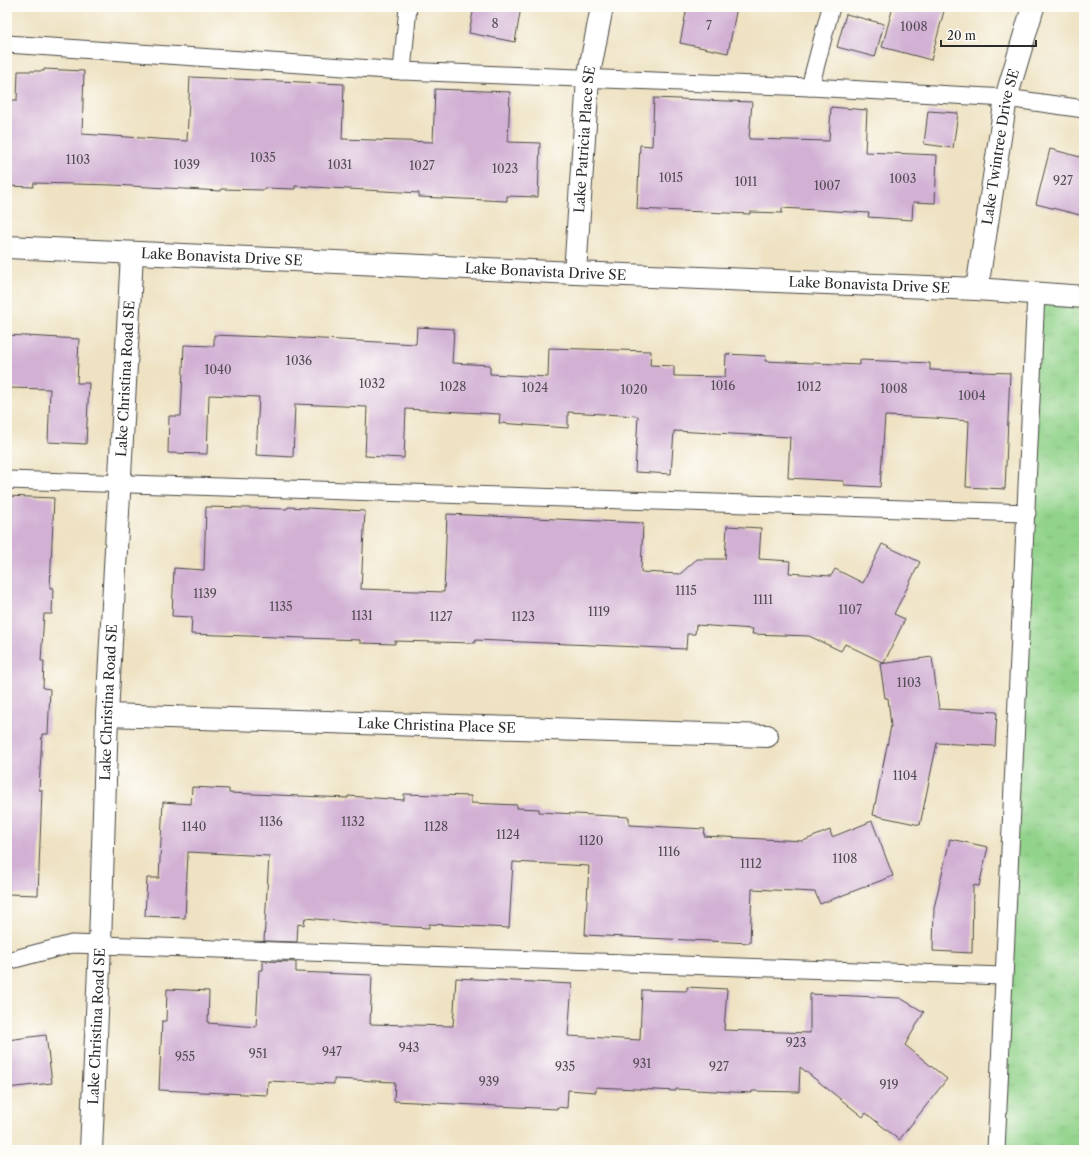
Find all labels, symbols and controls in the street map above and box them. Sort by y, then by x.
house number: 8 [491,16,499,31]
house number: 7 [706,18,712,33]
house number: 1008 [900,19,928,34]
scale bar [941,22,1036,48]
text: 20 m [947,28,976,43]
street label: Lake Patricia Place SE [570,64,599,214]
street label: Lake Twintree Drive SE [978,67,1023,226]
house number: 1035 [250,150,276,165]
house number: 1103 [66,152,90,167]
house number: 1039 [174,157,200,172]
house number: 1031 [328,157,352,172]
house number: 1027 [409,158,435,173]
house number: 1023 [492,161,518,176]
house number: 1015 [659,170,683,185]
house number: 1003 [890,171,916,186]
house number: 927 [1053,173,1073,188]
house number: 1011 [735,174,757,189]
house number: 1007 [814,178,840,193]
street label: Lake Bonavista Drive SE [141,244,303,270]
street label: Lake Bonavista Drive SE [464,259,627,284]
street label: Lake Bonavista Drive SE [788,272,950,297]
street label: Lake Christina Road SE [112,300,138,458]
house number: 1036 [286,353,312,368]
house number: 1040 [204,362,232,377]
house number: 1032 [359,376,385,391]
house number: 1016 [711,378,735,393]
house number: 1028 [440,379,466,394]
house number: 1012 [797,379,821,394]
house number: 1024 [522,380,548,395]
house number: 1008 [880,381,908,396]
house number: 1020 [620,382,648,397]
house number: 1004 [958,388,986,403]
house number: 1115 [675,583,697,598]
house number: 1139 [193,586,217,601]
house number: 1111 [753,592,773,607]
house number: 1135 [269,599,293,614]
house number: 1107 [838,602,862,617]
house number: 1119 [588,604,610,619]
house number: 1131 [351,608,373,623]
house number: 1127 [430,609,453,624]
house number: 1123 [511,609,535,624]
street label: Lake Christina Road SE [96,624,121,781]
house number: 1103 [897,675,921,690]
street label: Lake Christina Place SE [358,714,516,737]
house number: 1104 [893,768,917,783]
house number: 1136 [259,814,283,829]
house number: 1132 [341,814,365,829]
house number: 1140 [182,819,206,834]
house number: 1128 [424,819,448,834]
house number: 1124 [496,827,520,842]
house number: 1120 [579,833,603,848]
house number: 1116 [658,844,680,859]
house number: 1108 [833,851,857,866]
house number: 1112 [740,856,762,871]
street label: Lake Christina Road SE [84,947,109,1105]
house number: 923 [786,1035,806,1050]
house number: 943 [399,1040,419,1055]
house number: 947 [322,1044,342,1059]
house number: 951 [249,1046,267,1061]
house number: 955 [175,1049,195,1064]
house number: 931 [633,1056,651,1071]
house number: 935 [555,1059,575,1074]
house number: 927 [709,1059,729,1074]
house number: 939 [479,1074,499,1089]
house number: 919 [879,1077,899,1092]

